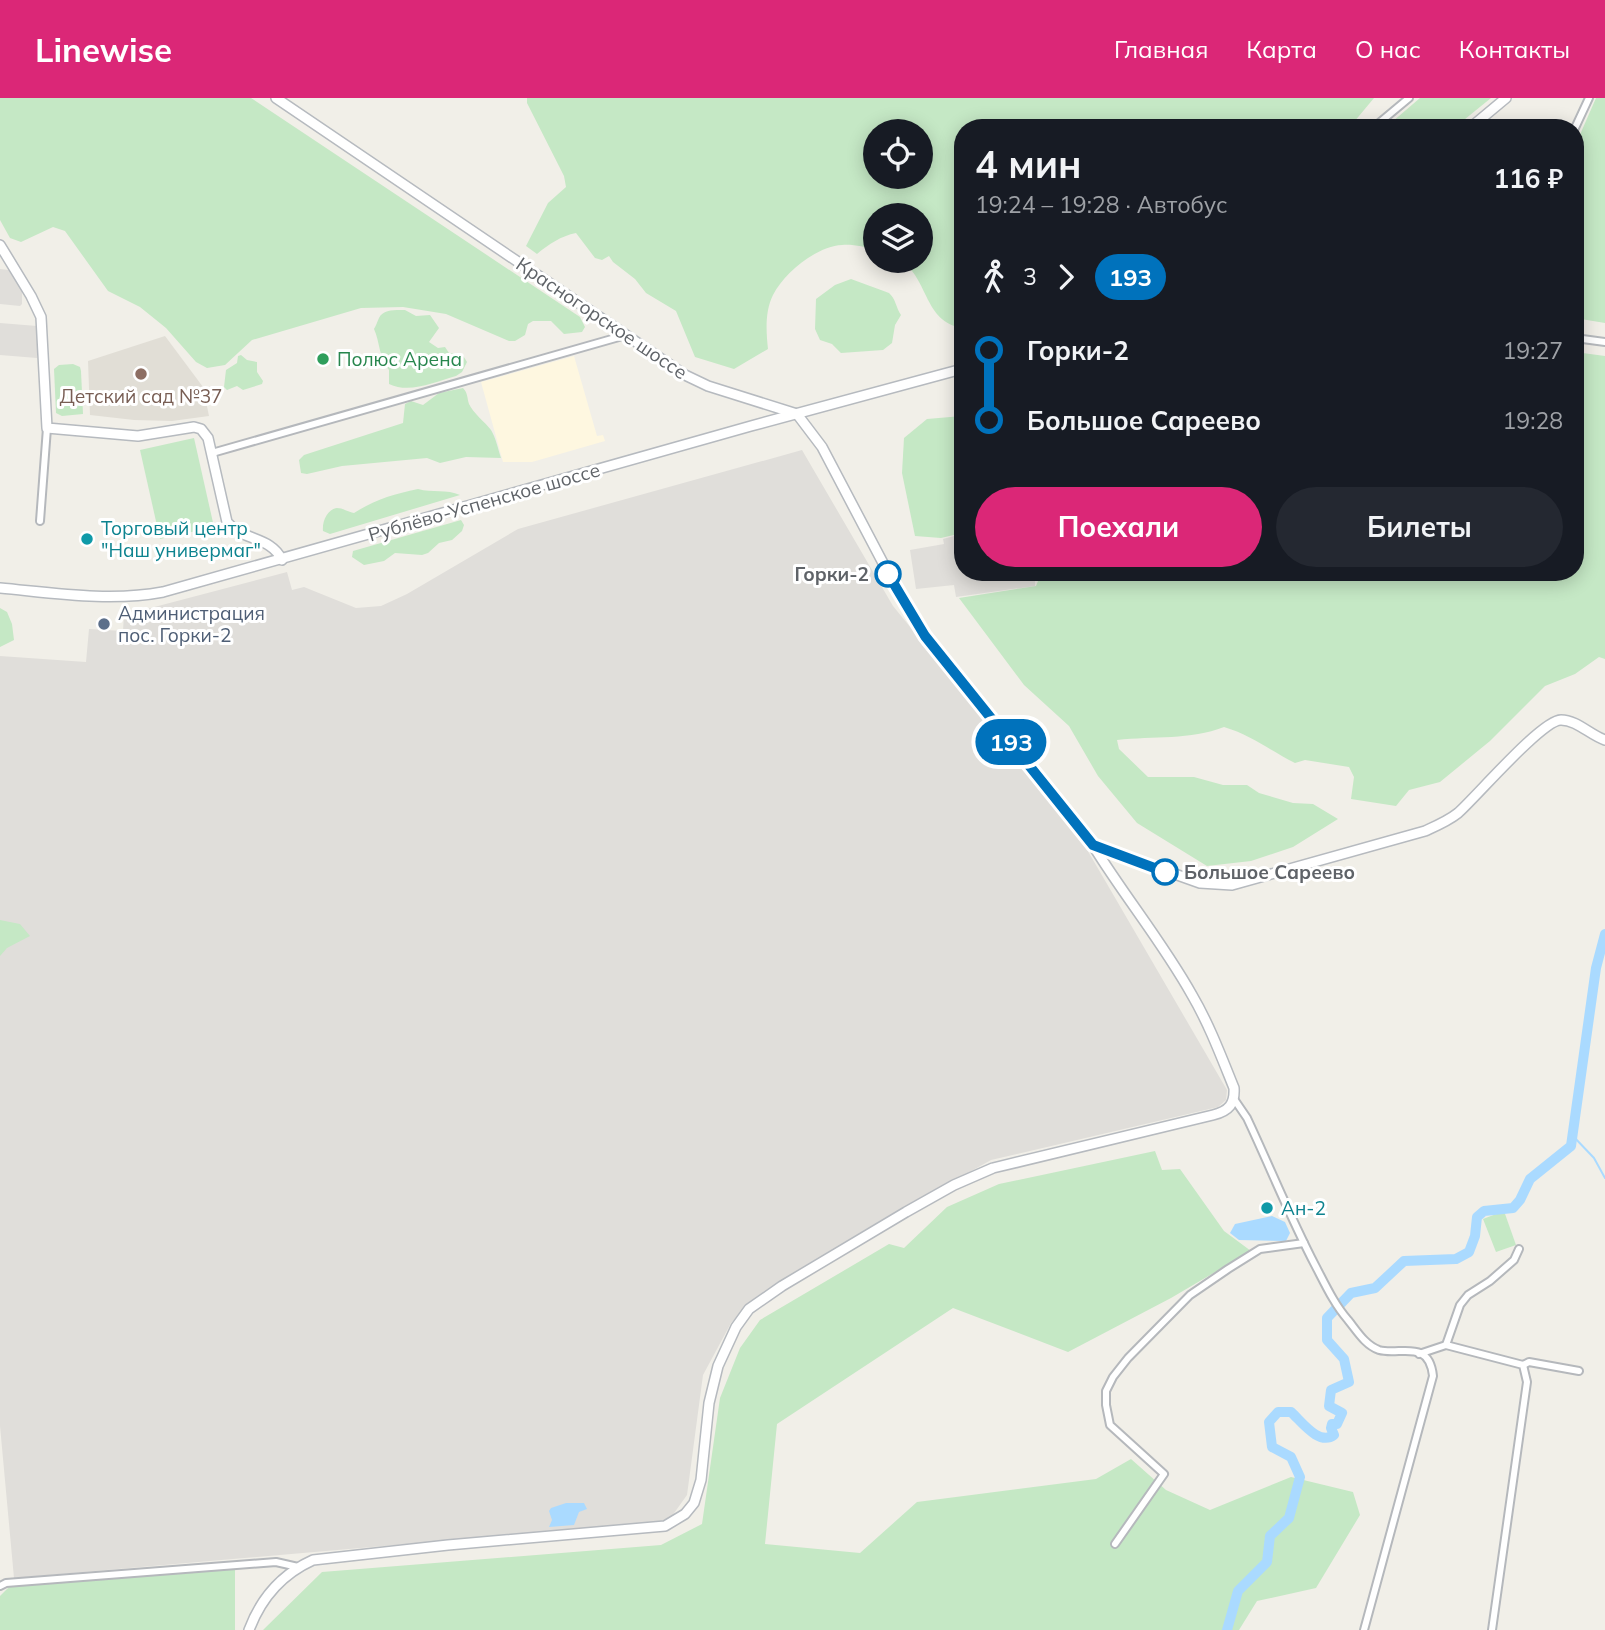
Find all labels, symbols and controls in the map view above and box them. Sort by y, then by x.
text: Linewise [35,29,172,70]
text: Главная [1114,34,1208,64]
text: Карта [1246,34,1317,64]
text: О нас [1355,34,1421,64]
text: Контакты [1459,34,1570,64]
map controls [863,119,933,273]
button: locate [863,119,933,189]
text: 4 мин [975,140,1082,188]
text: 116 ₽ [1493,162,1563,195]
text: 19:24 – 19:28 · Автобус [975,190,1228,219]
button: layers [863,203,933,273]
street label: Красногорское шоссе [512,252,692,384]
icon: walk [975,258,1013,296]
icon: forward [1047,258,1085,296]
text: 3 [1023,262,1037,291]
text: 193 [1109,262,1152,292]
text: Горки-2 [1027,334,1129,367]
text: 19:27 [1503,336,1563,365]
place label: Полюс Арена [337,347,462,371]
marker: Полюс Арена [315,351,331,367]
marker: Детский сад №37 [133,366,149,382]
place label: Детский сад №37 [60,384,222,408]
text: Большое Сареево [1027,404,1261,437]
text: 19:28 [1503,406,1563,435]
street label: Рублёво-Успенское шоссе [365,457,603,547]
button: Поехали [975,487,1262,567]
button: Билеты [1276,487,1563,567]
place label: Торговый центр "Наш универмаг" [101,516,261,562]
marker: Торговый центр "Наш универмаг" [79,531,95,547]
marker: Горки-2 [875,561,901,587]
place label: Горки-2 [795,562,869,586]
place label: Администрация пос. Горки-2 [118,601,265,647]
marker: Администрация пос. Горки-2 [96,616,112,632]
line badge: 193 [971,719,1051,765]
text: 193 [989,727,1033,757]
marker: Большое Сареево [1152,859,1178,885]
place label: Большое Сареево [1184,860,1355,884]
place label: Ан-2 [1281,1196,1326,1220]
marker: Ан-2 [1259,1200,1275,1216]

